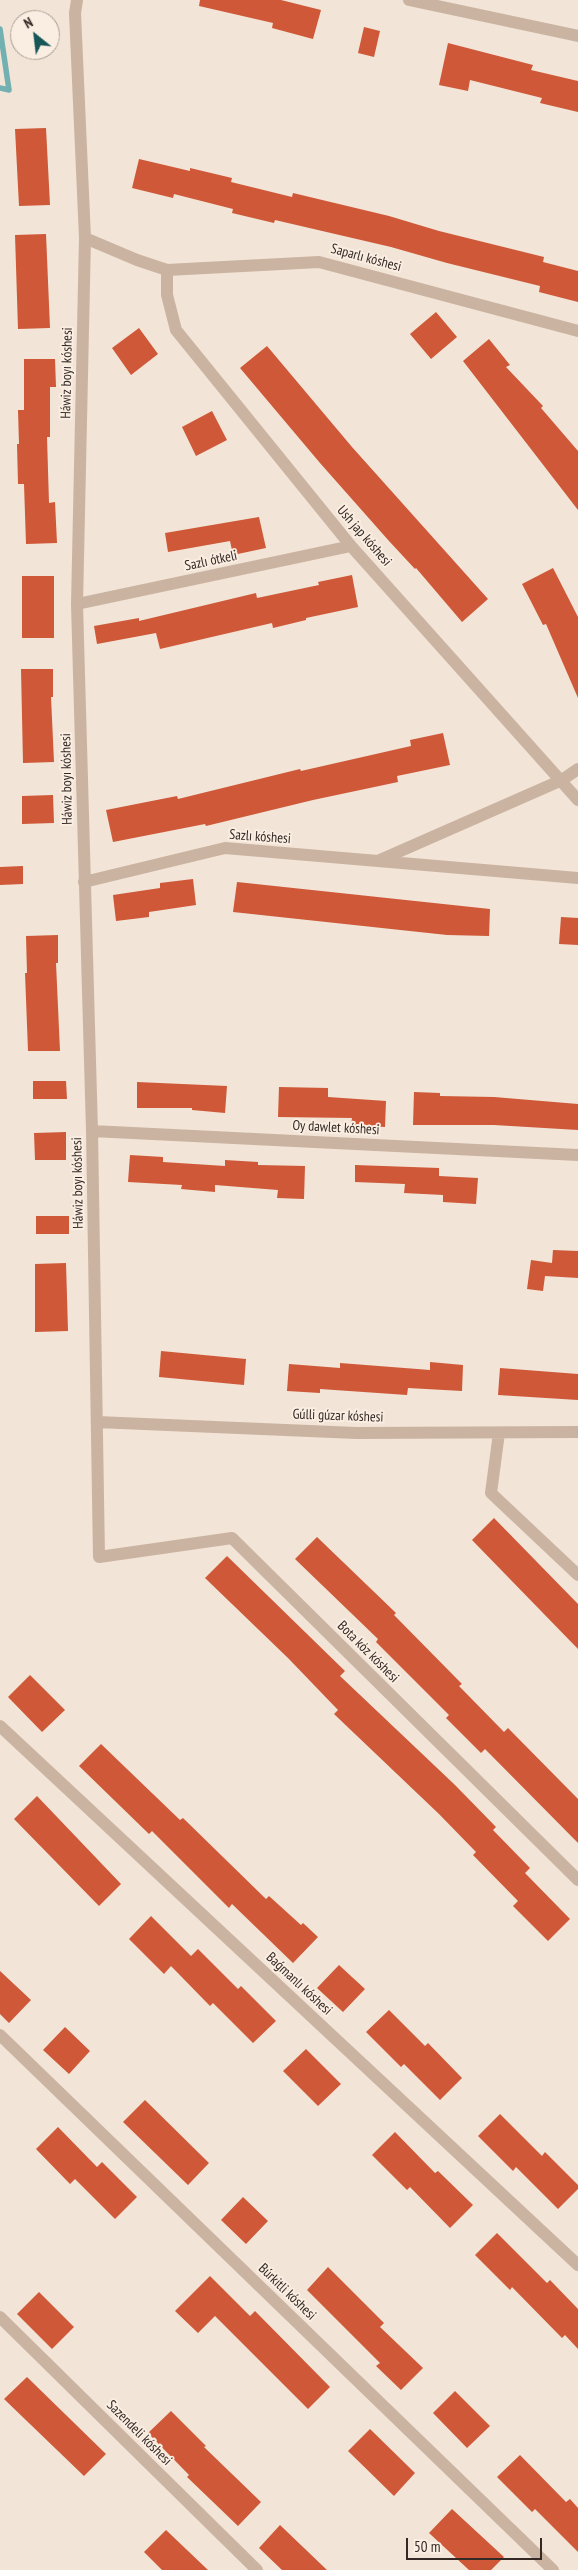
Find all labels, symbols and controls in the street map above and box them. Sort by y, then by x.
north arrow [10,10,60,60]
text: N [21,13,36,32]
street label: Saparlı kóshesi [329,241,403,275]
street label: Háwiz boyı kóshesi [58,327,76,419]
street label: Ush jap kóshesi [333,502,395,570]
street label: Sazlı ótkeli [183,547,239,575]
street label: Háwiz boyı kóshesi [58,733,76,825]
street label: Sazlı kóshesi [229,826,291,848]
street label: Oy dawlet kóshesi [292,1117,380,1139]
street label: Háwiz boyı kóshesi [69,1137,87,1229]
street label: Gúlli gúzar kóshesi [292,1406,384,1426]
street label: Bota kóz kóshesi [334,1618,402,1686]
street label: Baǵmanlı kóshesi [262,1949,336,2019]
street label: Búrkitli kóshesi [255,2260,319,2324]
street label: Sazendeli kóshesi [103,2397,175,2469]
scale bar [408,2528,544,2560]
text: 50 m [414,2537,440,2556]

